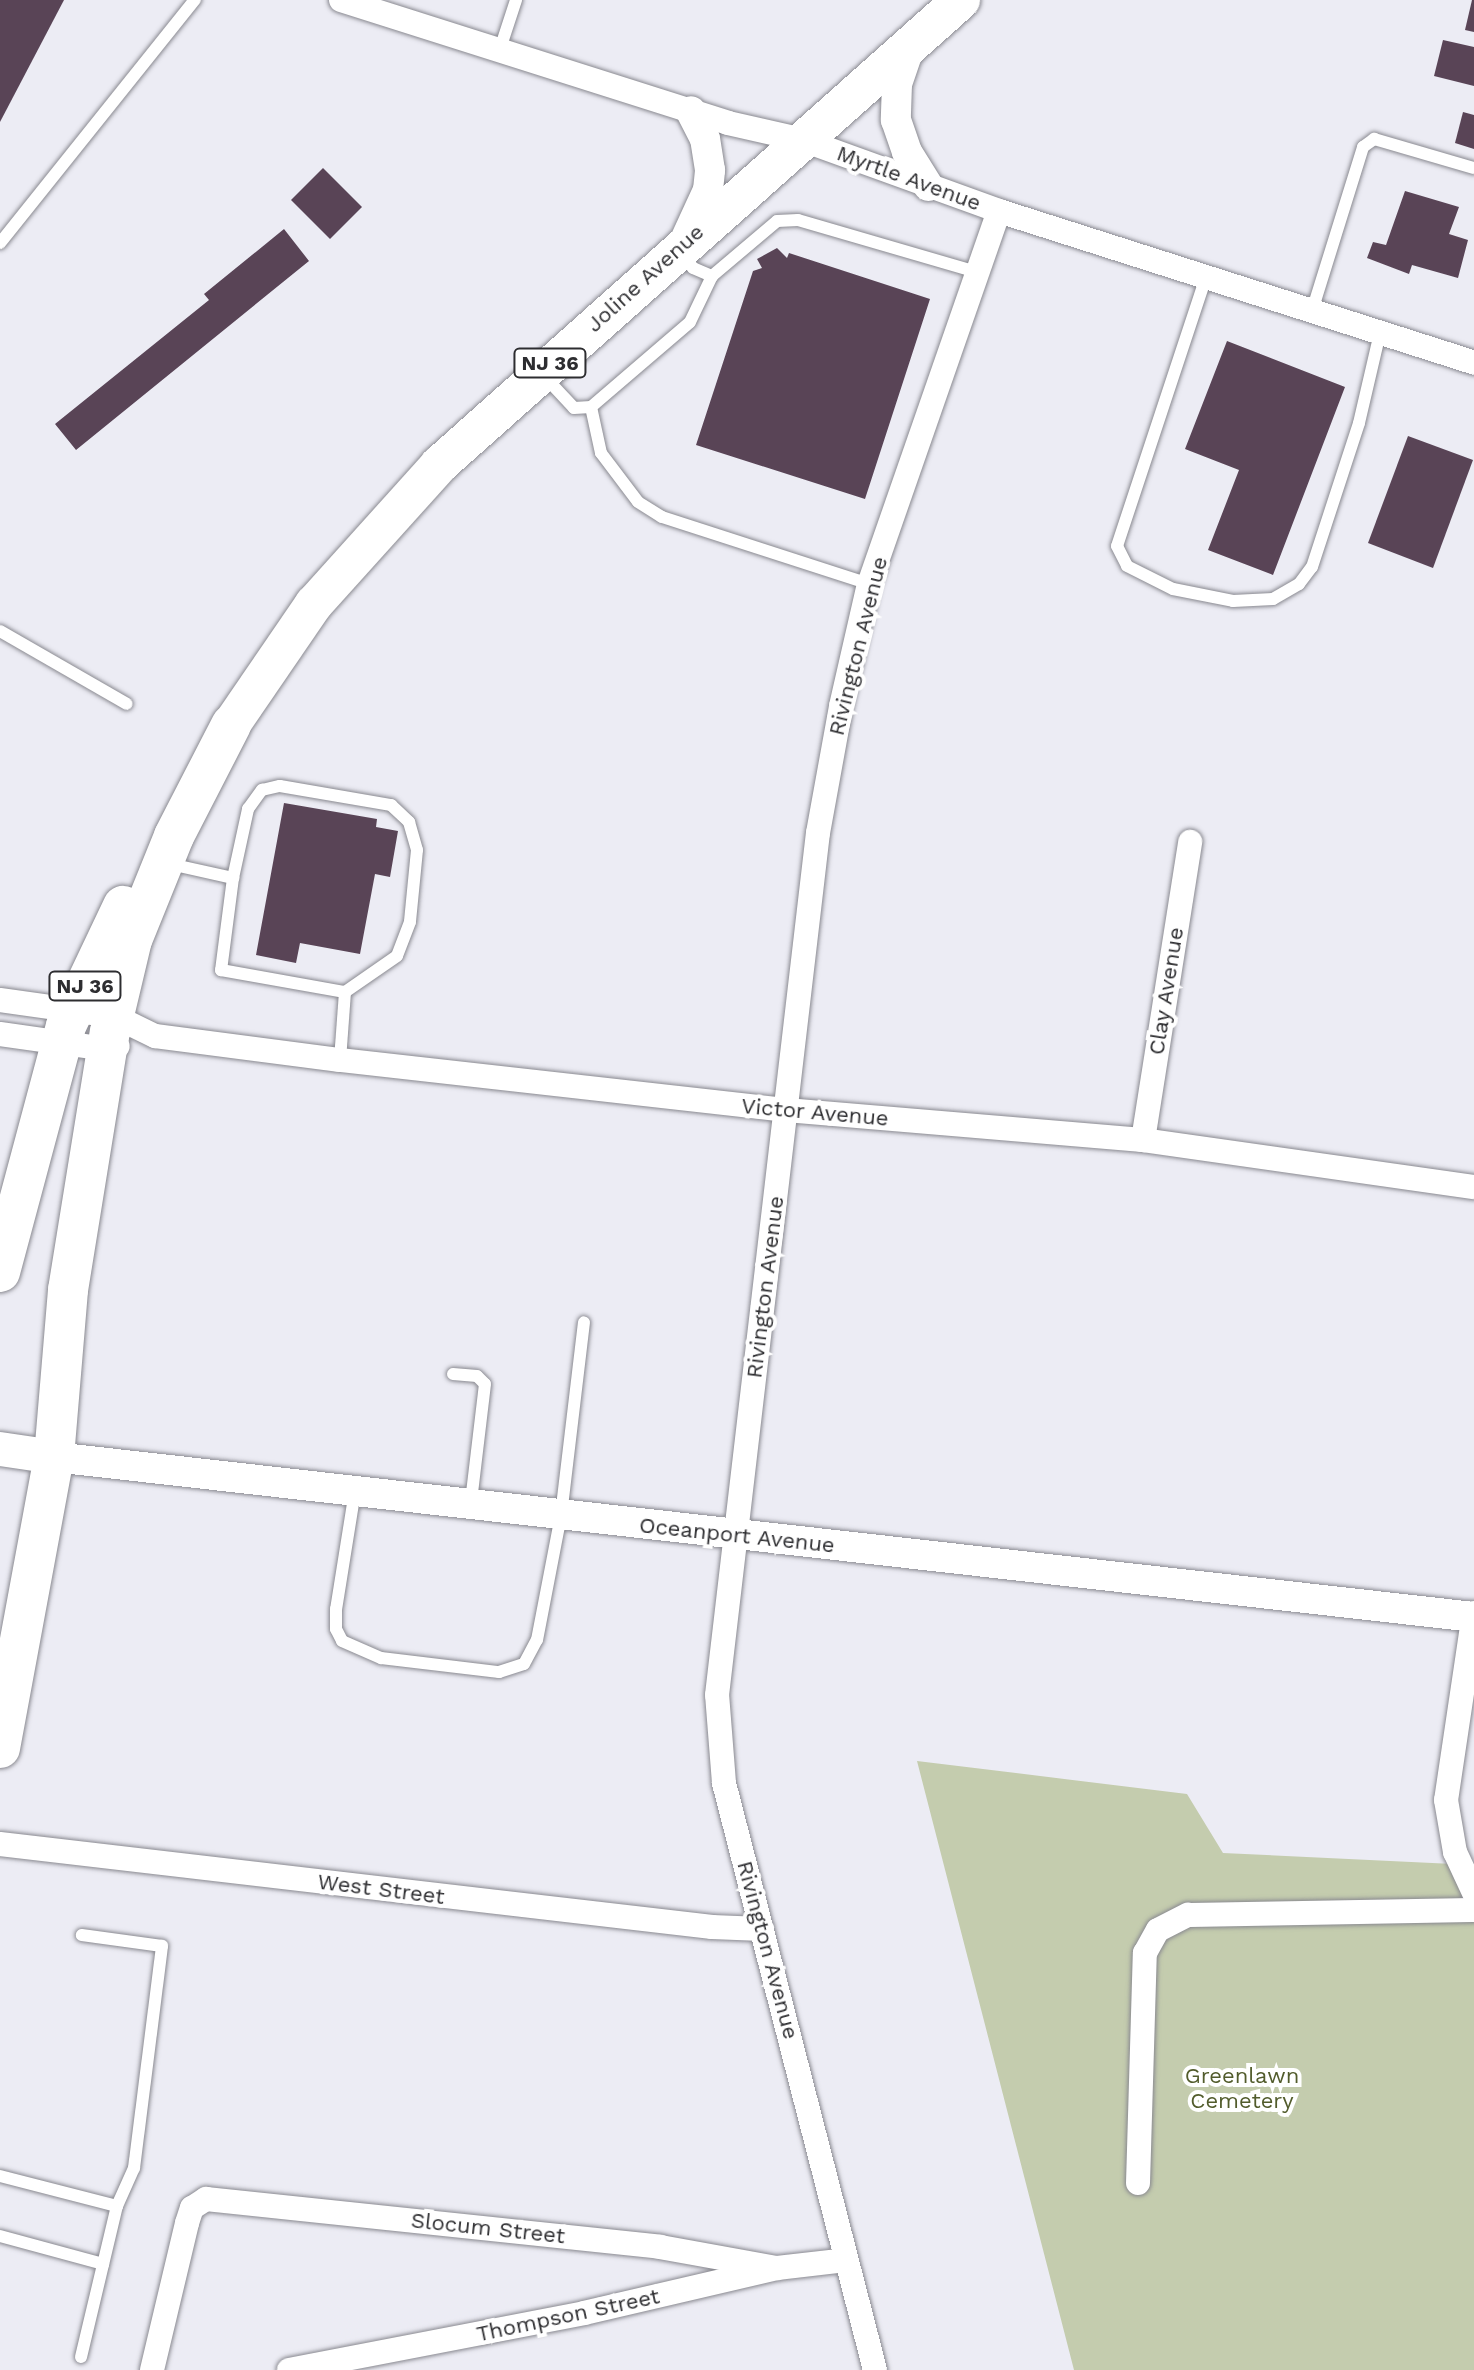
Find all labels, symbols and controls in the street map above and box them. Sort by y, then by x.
street label: Myrtle Avenue [833,140,985,216]
street label: Joline Avenue [581,218,709,338]
road number: NJ 36 [512,347,588,379]
street label: Rivington Avenue [823,553,893,739]
street label: Clay Avenue [1143,925,1189,1057]
road number: NJ 36 [47,970,123,1002]
street label: Victor Avenue [740,1092,890,1132]
street label: Rivington Avenue [741,1194,789,1380]
street label: Oceanport Avenue [637,1512,837,1558]
street label: Rivington Avenue [731,1858,805,2042]
street label: West Street [316,1868,446,1910]
park label: Greenlawn Cemetery [1185,2062,1299,2114]
street label: Slocum Street [410,2207,566,2249]
street label: Thompson Street [474,2283,662,2347]

